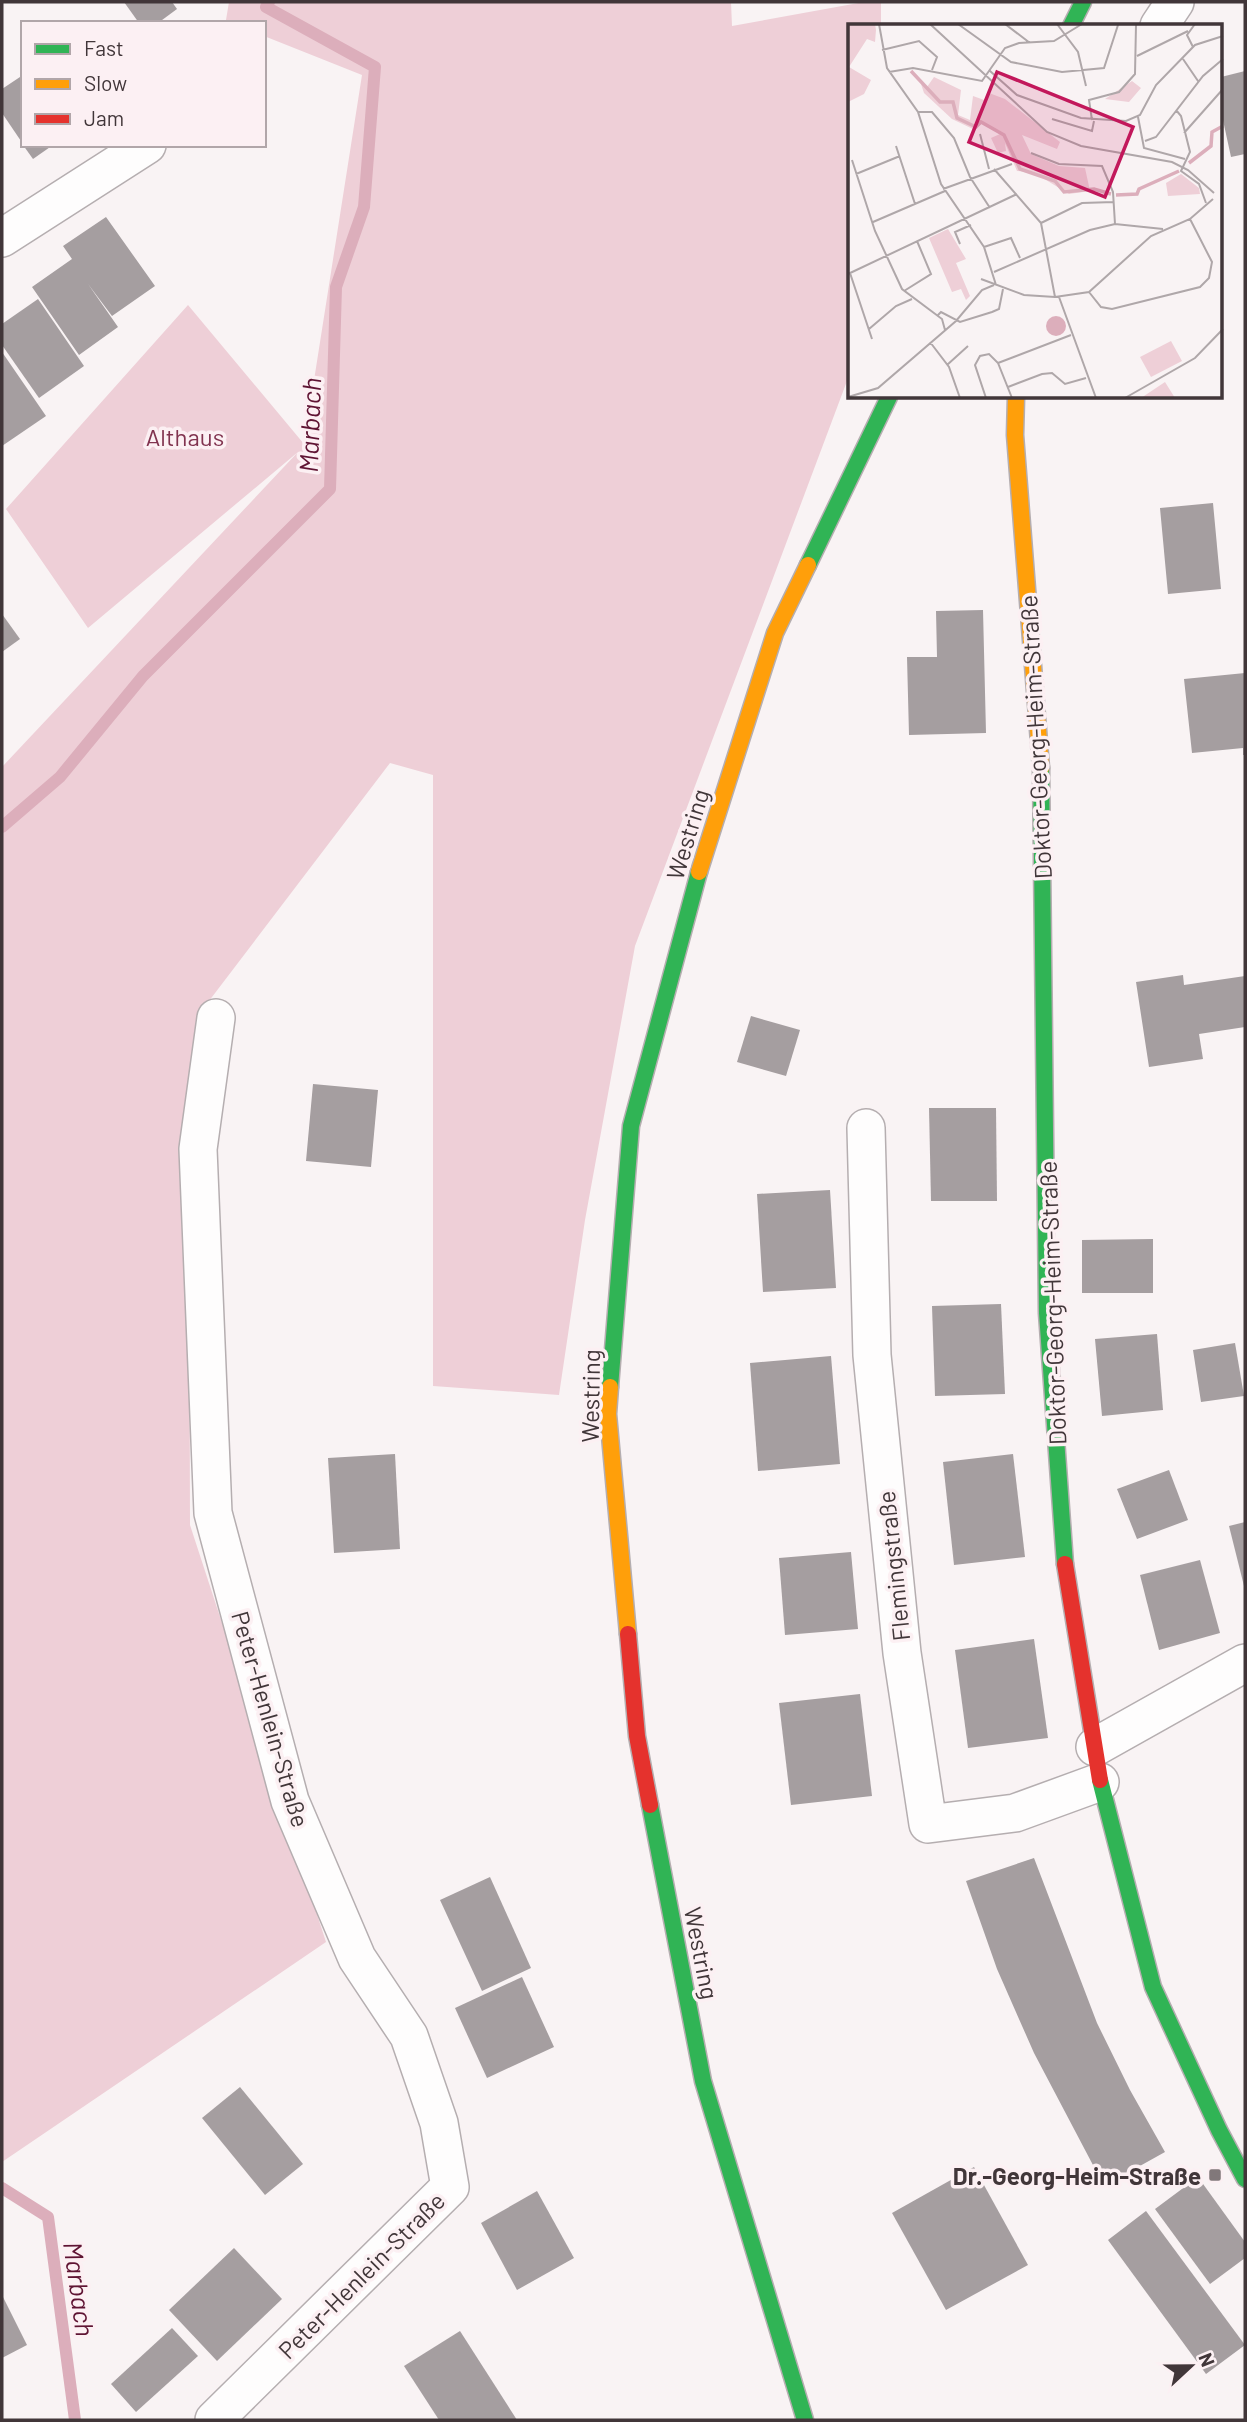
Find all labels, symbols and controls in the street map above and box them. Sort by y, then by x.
legend [21,21,266,147]
inset map [848,24,1222,399]
text: Fast [84,35,124,60]
text: Slow [84,70,127,95]
text: Jam [84,105,124,130]
water label: Marbach [292,377,326,473]
park label: Althaus [146,422,224,451]
street label: Doktor-Georg-Heim-Straße [1013,594,1057,880]
street label: Westring [659,785,715,883]
street label: Doktor-Georg-Heim-Straße [1033,1160,1071,1446]
street label: Westring [575,1349,605,1443]
street label: Flemingstraße [871,1489,915,1643]
street label: Peter-Henlein-Straße [226,1608,316,1830]
street label: Westring [679,1904,725,2002]
place label: Dr.-Georg-Heim-Straße [953,2161,1201,2190]
marker: Dr.-Georg-Heim-Straße [1207,2167,1223,2183]
street label: Peter-Henlein-Straße [272,2186,450,2364]
water label: Marbach [58,2240,102,2338]
north arrow [1156,2331,1226,2401]
text: N [1194,2349,1220,2370]

